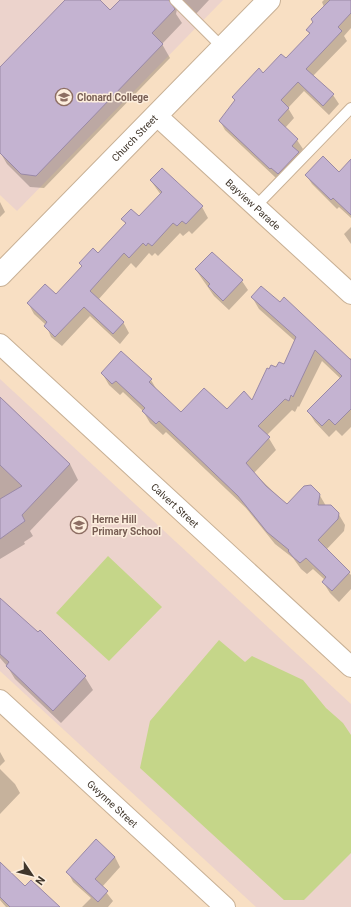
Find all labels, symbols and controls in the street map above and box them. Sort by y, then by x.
school or university icon: Clonard College [54,87,74,107]
place label: Clonard College [77,92,149,103]
street label: Church Street [109,112,159,163]
street label: Bayview Parade [224,176,283,232]
street label: Calvert Street [149,481,201,530]
place label: Herne Hill Primary School [92,514,161,537]
school or university icon: Herne Hill Primary School [69,515,89,535]
street label: Gwynne Street [85,778,140,829]
north arrow [12,855,52,895]
text: N [32,874,47,888]

